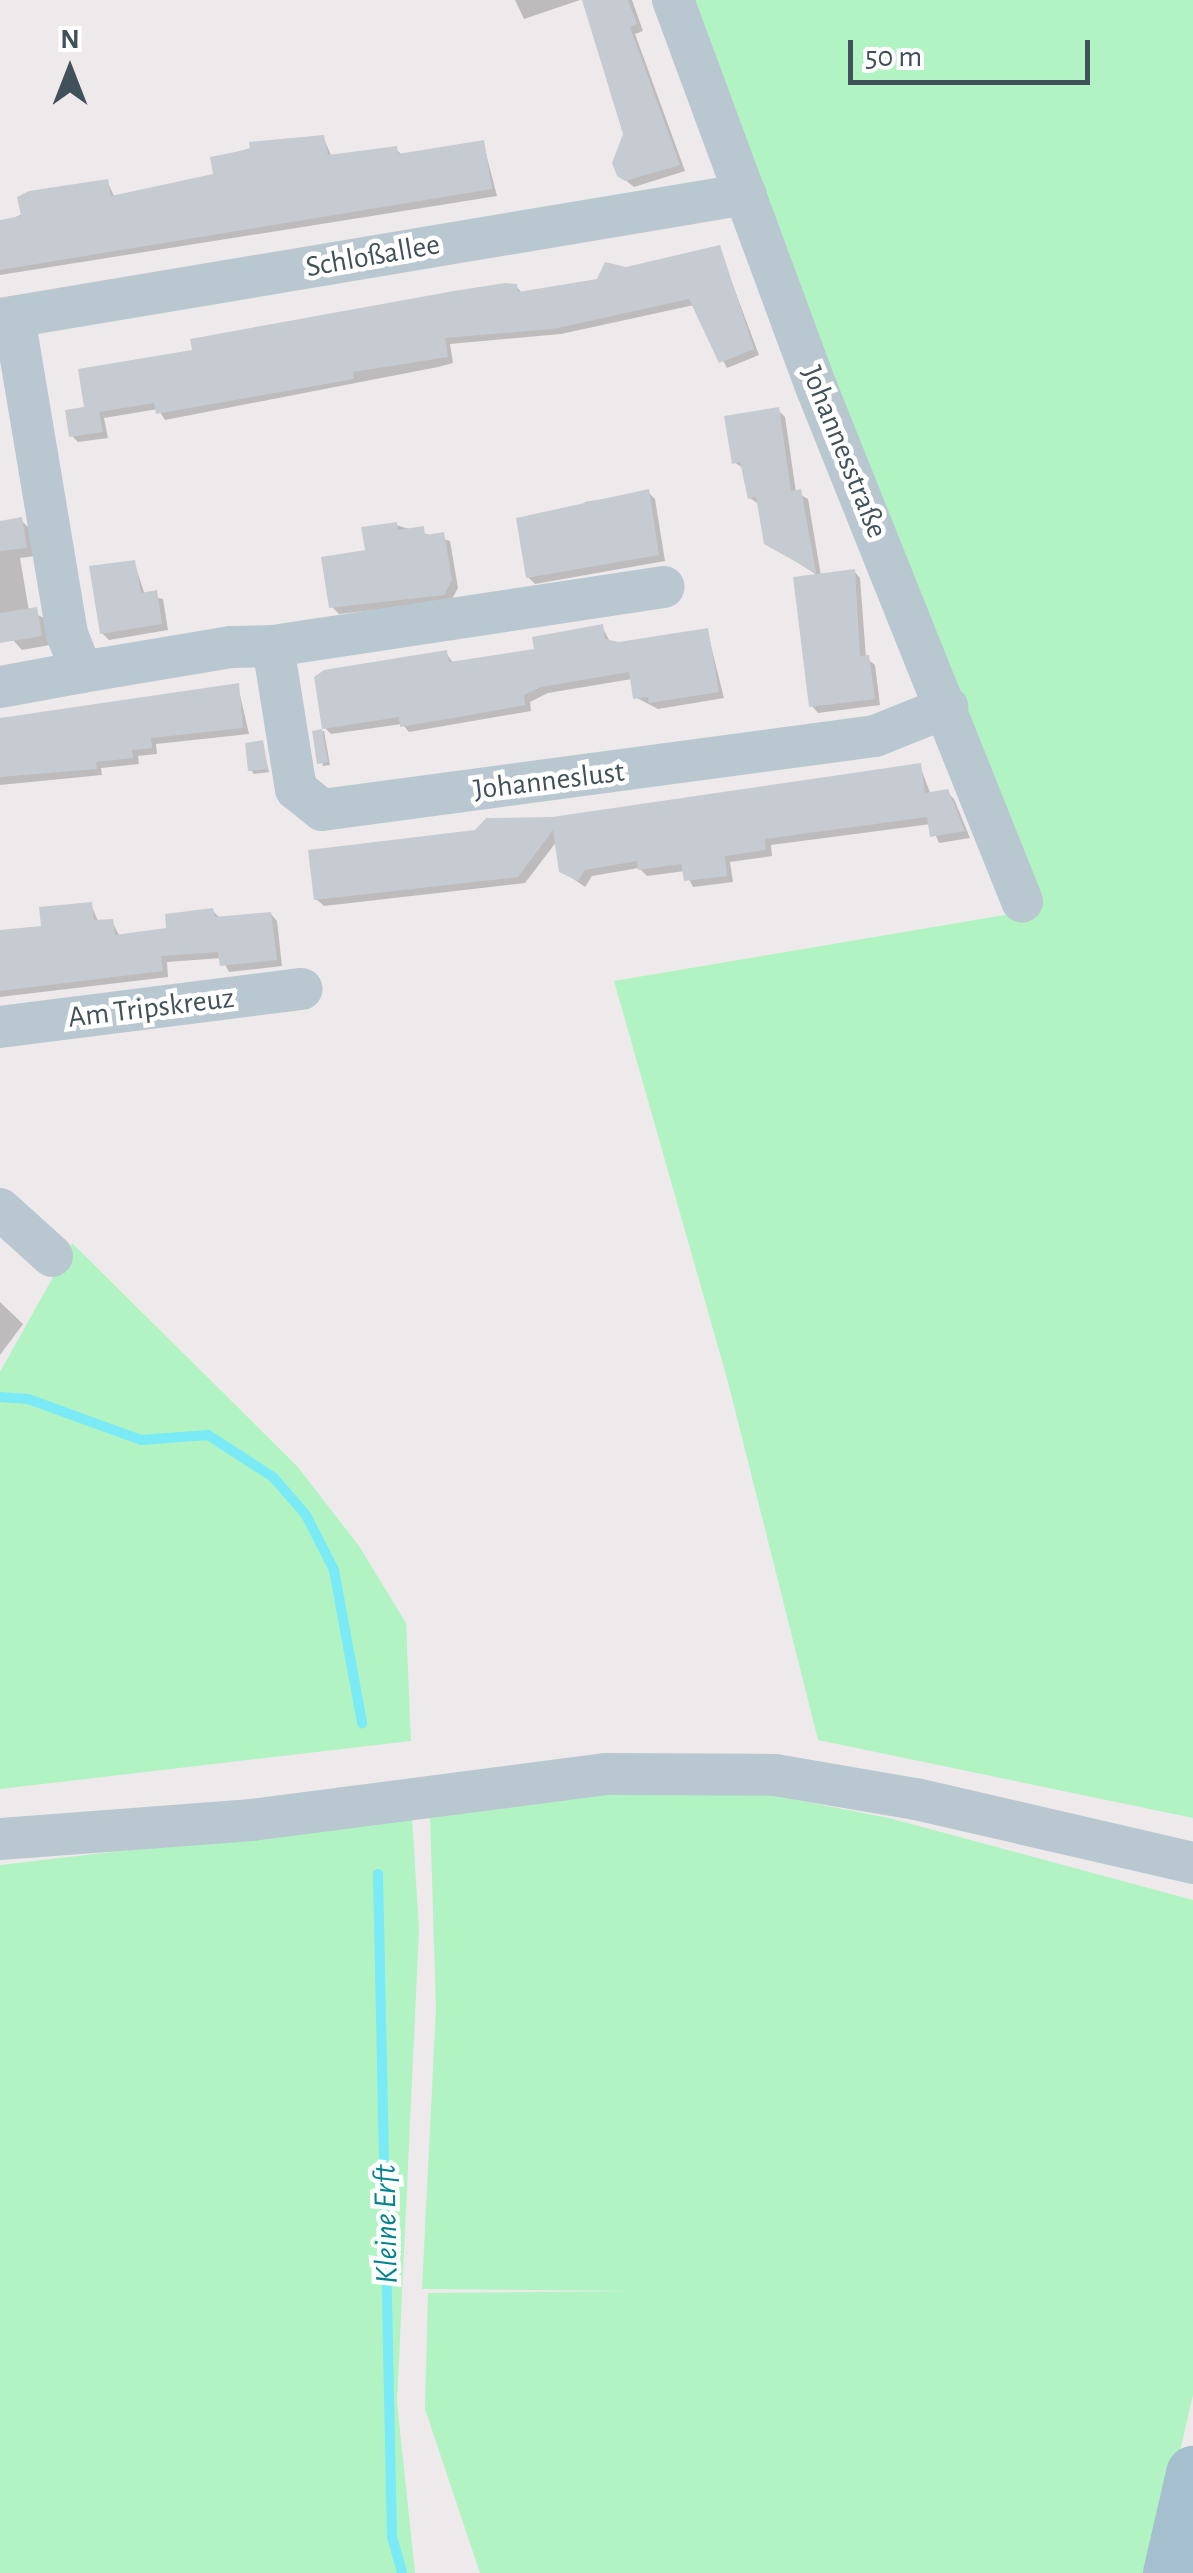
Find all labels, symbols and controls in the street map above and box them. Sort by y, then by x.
north arrow [20,20,120,120]
scale bar [853,20,1096,82]
text: N [60,26,80,54]
text: 50 m [865,42,922,72]
street label: Schloßallee [303,227,443,285]
street label: Johannesstraße [793,361,895,543]
street label: Johanneslust [472,754,626,808]
street label: Am Tripskreuz [66,980,236,1036]
water label: Kleine Erft [366,2164,406,2284]

